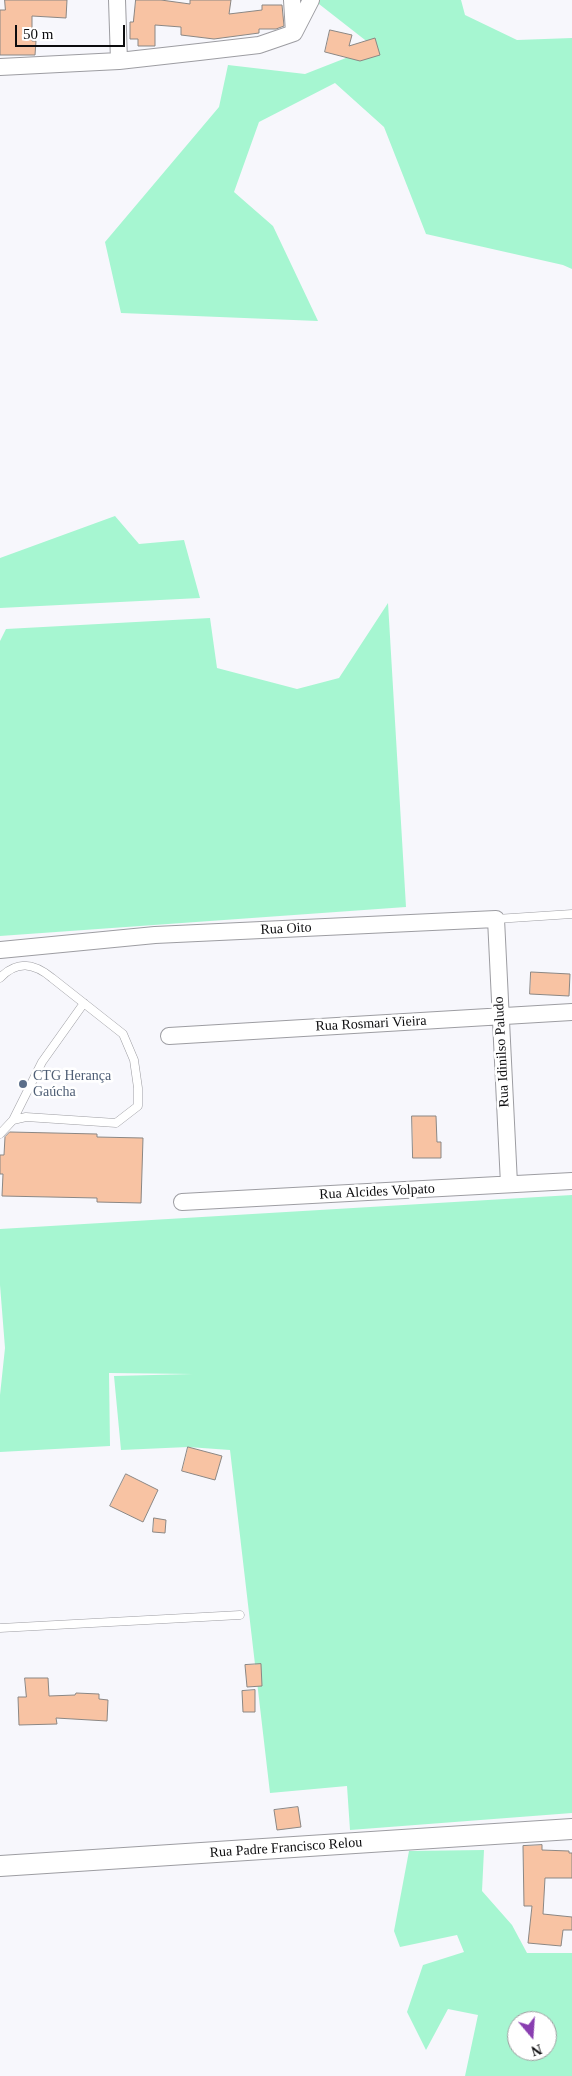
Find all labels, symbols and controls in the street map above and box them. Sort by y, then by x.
scale bar [18,15,128,47]
text: 50 m [23,26,53,42]
street label: Rua Oito [260,919,312,939]
street label: Rua Idinilso Paludo [491,996,513,1108]
street label: Rua Rosmari Vieira [315,1013,427,1035]
place label: CTG Herança Gaúcha [33,1068,111,1100]
marker: CTG Herança Gaúcha [17,1078,29,1090]
street label: Rua Alcides Volpato [319,1181,435,1203]
street label: Rua Padre Francisco Relou [209,1834,363,1862]
north arrow [507,2011,557,2061]
text: N [529,2041,544,2058]

